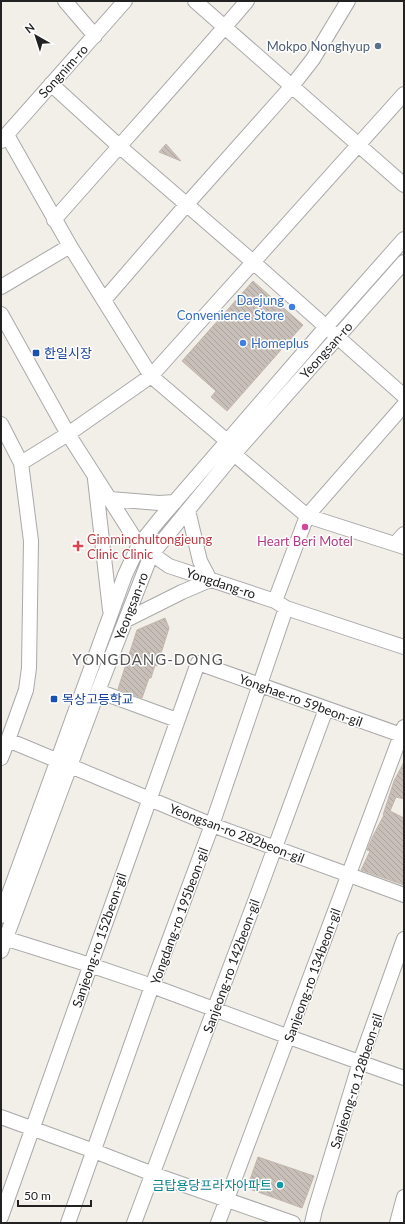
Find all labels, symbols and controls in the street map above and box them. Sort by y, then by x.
north arrow [16,16,56,56]
text: N [22,20,37,36]
place label: Mokpo Nonghyup [267,38,370,54]
street label: Songnim-ro [35,41,91,101]
marker: Mokpo Nonghyup [373,41,383,51]
place label: Daejung Convenience Store [177,292,284,323]
marker: Daejung Convenience Store [287,302,297,312]
street label: Yeongsan-ro [296,318,356,382]
place label: Homeplus [251,335,309,351]
marker: Homeplus [238,338,248,348]
place label: 한일시장 [44,345,92,361]
marker: 한일시장 [31,348,41,358]
marker: Heart Beri Motel [300,522,310,532]
place label: Gimminchultongjeung Clinic Clinic [87,531,213,562]
place label: Heart Beri Motel [257,533,353,549]
marker: Gimminchultongjeung Clinic Clinic [72,540,84,552]
street label: Yongdang-ro [184,564,258,602]
street label: Yeongsan-ro [111,570,151,642]
district label: YONGDANG-DONG [72,650,224,668]
street label: Yonghae-ro 59beon-gil [237,670,365,730]
place label: 목상고등학교 [62,691,134,707]
marker: 목상고등학교 [49,694,59,704]
street label: Yeongsan-ro 282beon-gil [167,800,307,866]
street label: Yongdang-ro 195beon-gil [147,845,211,987]
street label: Sanjeong-ro 152beon-gil [68,871,130,1009]
street label: Sanjeong-ro 142beon-gil [199,897,263,1035]
street label: Sanjeong-ro 134beon-gil [280,906,344,1044]
street label: Sanjeong-ro 128beon-gil [327,1011,385,1151]
place label: 금탑용당프라자아파트 [152,1177,272,1193]
marker: 금탑용당프라자아파트 [275,1180,285,1190]
scale bar [18,1182,91,1208]
text: 50 m [24,1188,51,1203]

